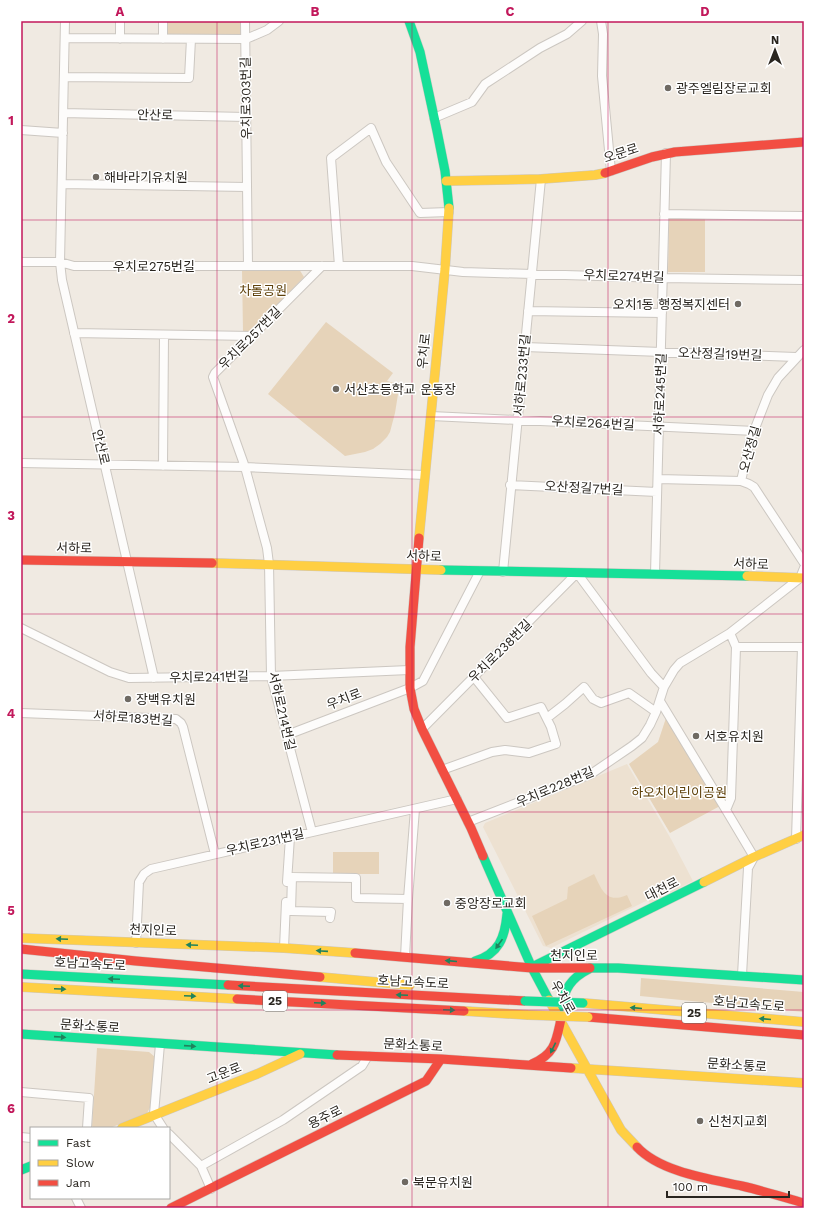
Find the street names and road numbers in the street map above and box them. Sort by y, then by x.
street label: 우치로303번길 [238,56,254,140]
street label: 안산로 [137,107,173,123]
street label: 오문로 [602,140,640,166]
street label: 우치로275번길 [113,259,195,274]
street label: 우치로274번길 [583,267,665,285]
street label: 우치로257번길 [216,304,284,372]
street label: 우치로 [415,332,433,370]
street label: 서하로233번길 [511,333,533,417]
street label: 오산정길19번길 [677,345,763,363]
street label: 서하로245번길 [651,353,669,435]
street label: 우치로264번길 [551,413,635,433]
street label: 오산정길 [736,424,764,474]
street label: 안산로 [90,428,112,466]
street label: 오산정길7번길 [544,478,624,498]
street label: 서하로 [56,540,92,556]
street label: 서하로 [406,548,442,564]
street label: 서하로 [733,556,769,572]
street label: 우치로238번길 [465,616,535,686]
street label: 우치로241번길 [169,669,249,685]
street label: 서하로214번길 [266,670,298,752]
street label: 우치로 [325,686,363,712]
street label: 서하로183번길 [92,708,174,728]
street label: 우치로228번길 [514,764,596,810]
street label: 우치로231번길 [224,826,306,858]
street label: 대천로 [643,874,681,904]
street label: 천지인로 [129,922,177,938]
street label: 천지인로 [550,948,598,963]
street label: 호남고속도로 [54,955,126,973]
street label: 호남고속도로 [377,973,449,991]
street label: 우치로 [548,978,578,1016]
road number: 25 [263,991,287,1011]
street label: 호남고속도로 [713,993,785,1015]
road number: 25 [682,1003,706,1023]
street label: 문화소통로 [60,1016,120,1036]
street label: 문화소통로 [383,1036,443,1054]
street label: 문화소통로 [707,1055,767,1075]
street label: 고운로 [205,1060,243,1086]
street label: 용주로 [306,1102,344,1132]

